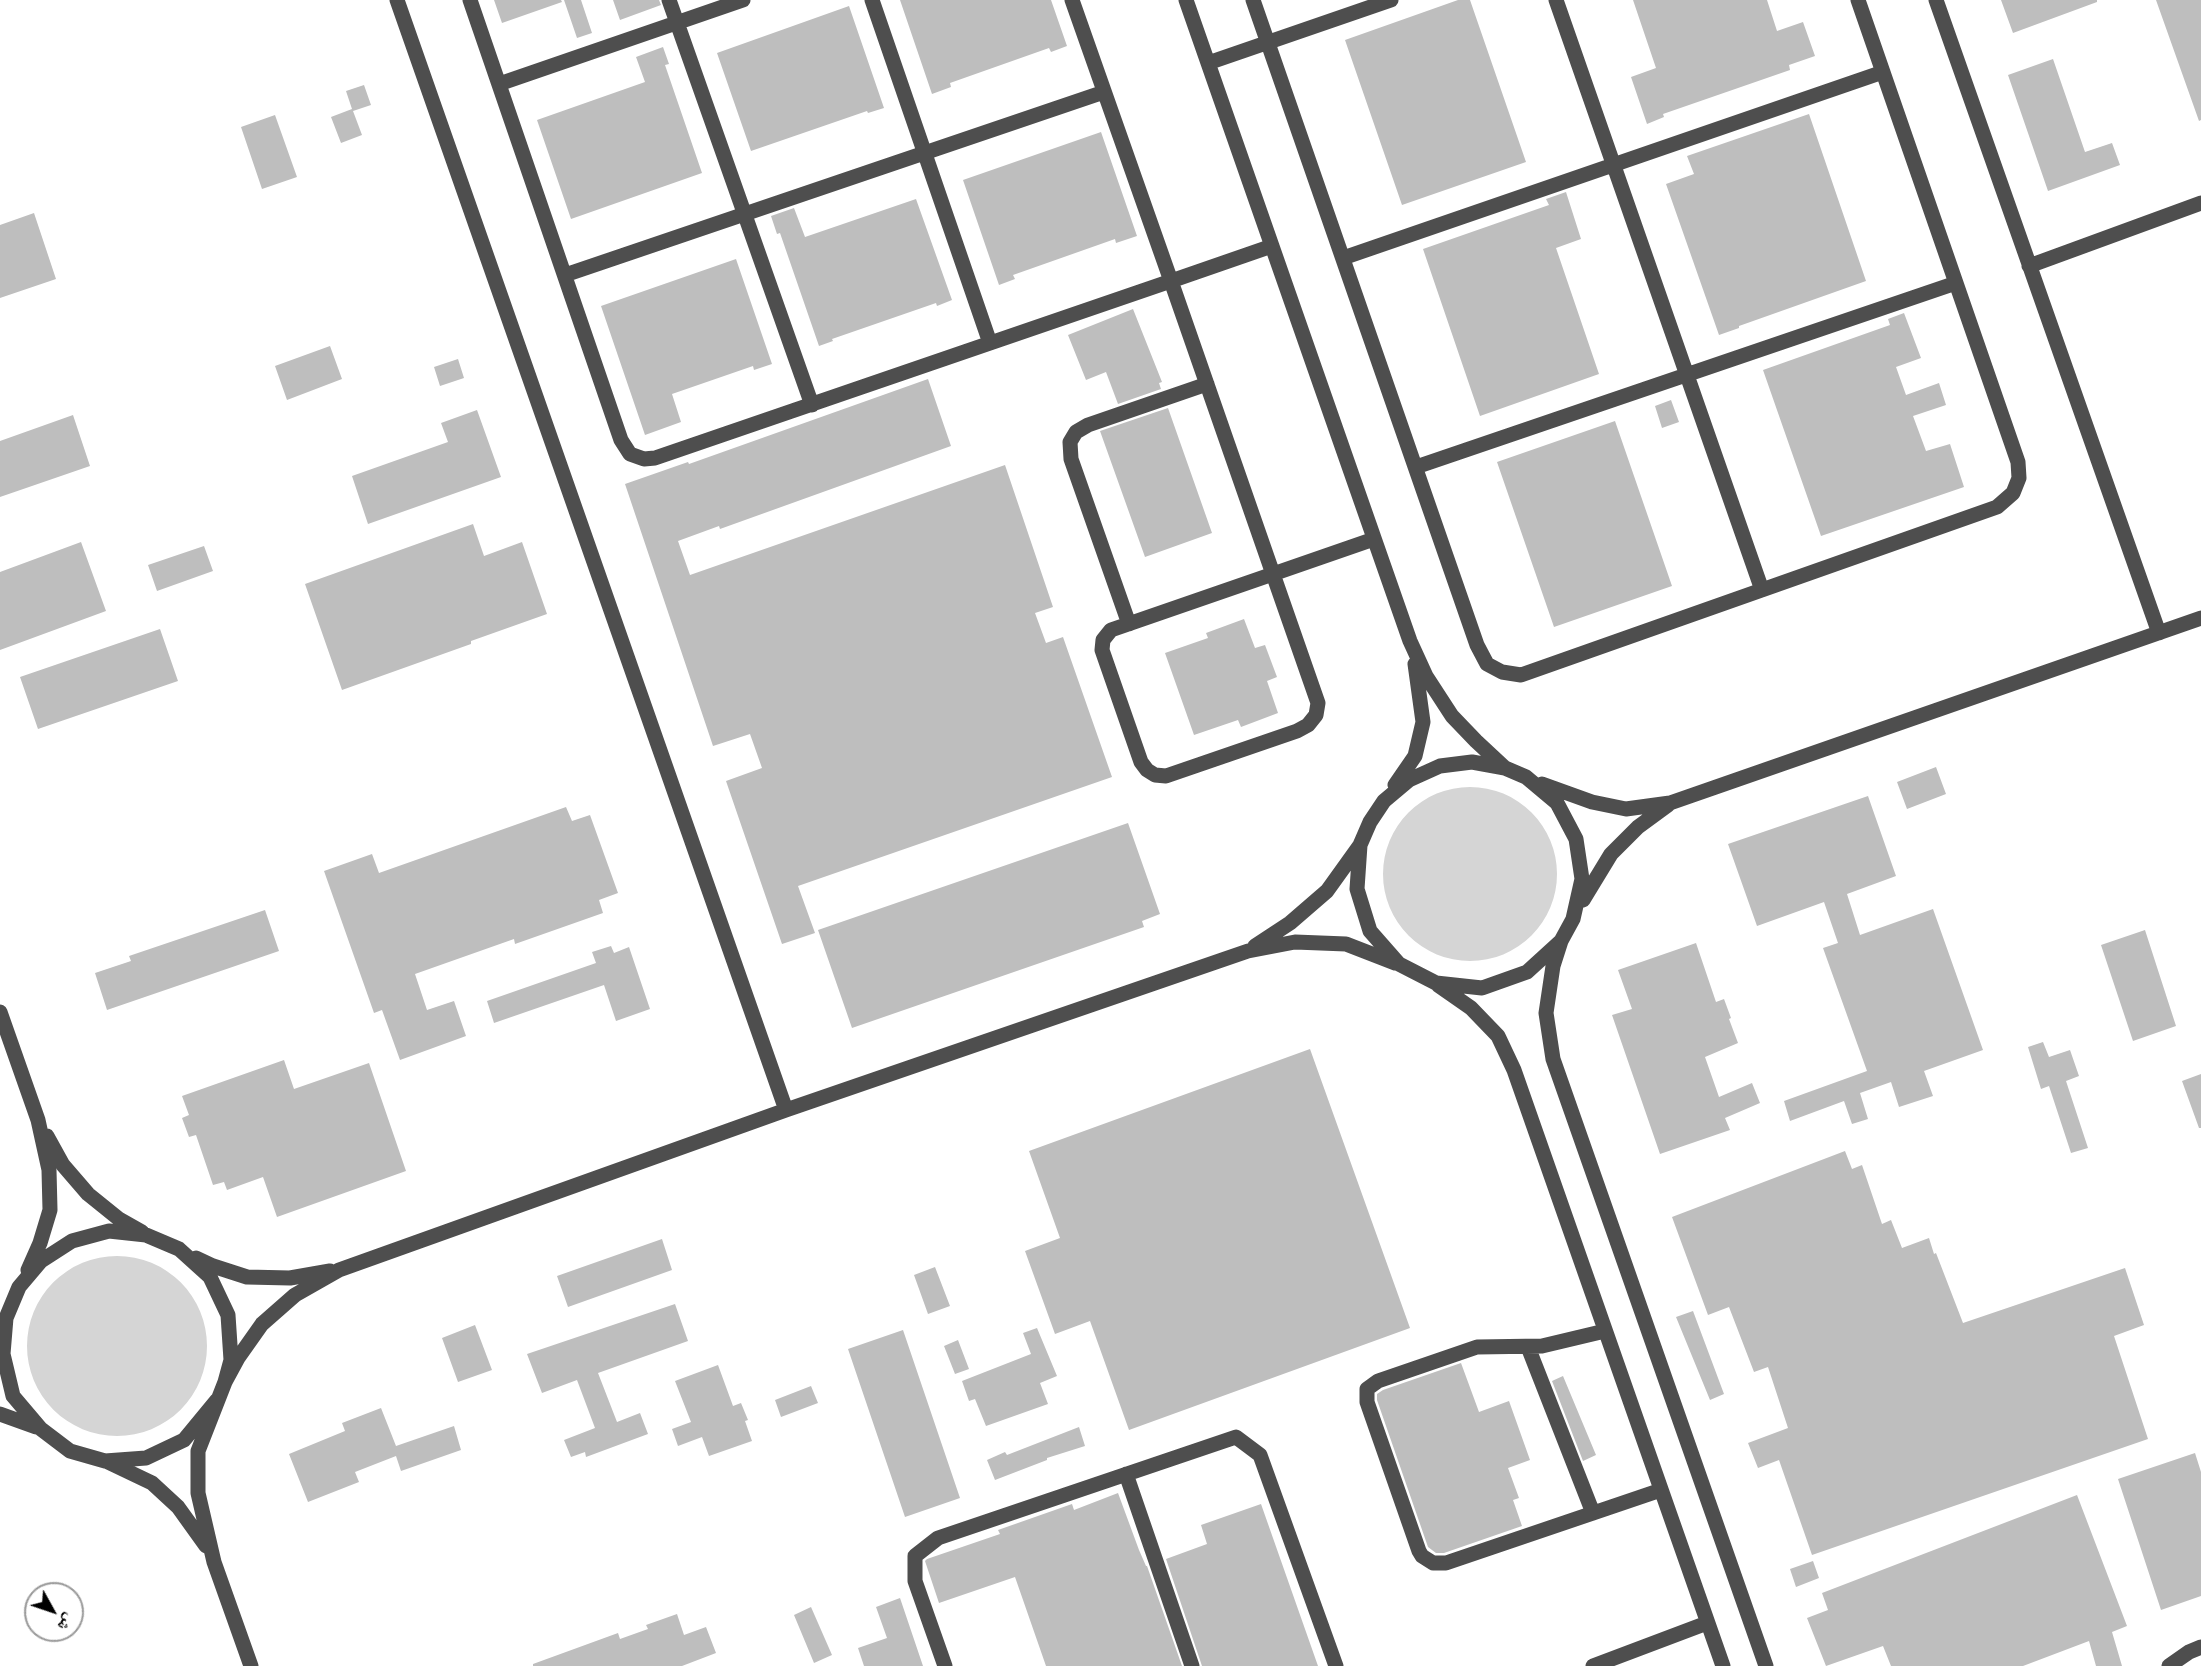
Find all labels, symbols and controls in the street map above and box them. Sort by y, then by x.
north arrow [24,1582,84,1642]
text: ش [55,1611,79,1635]

